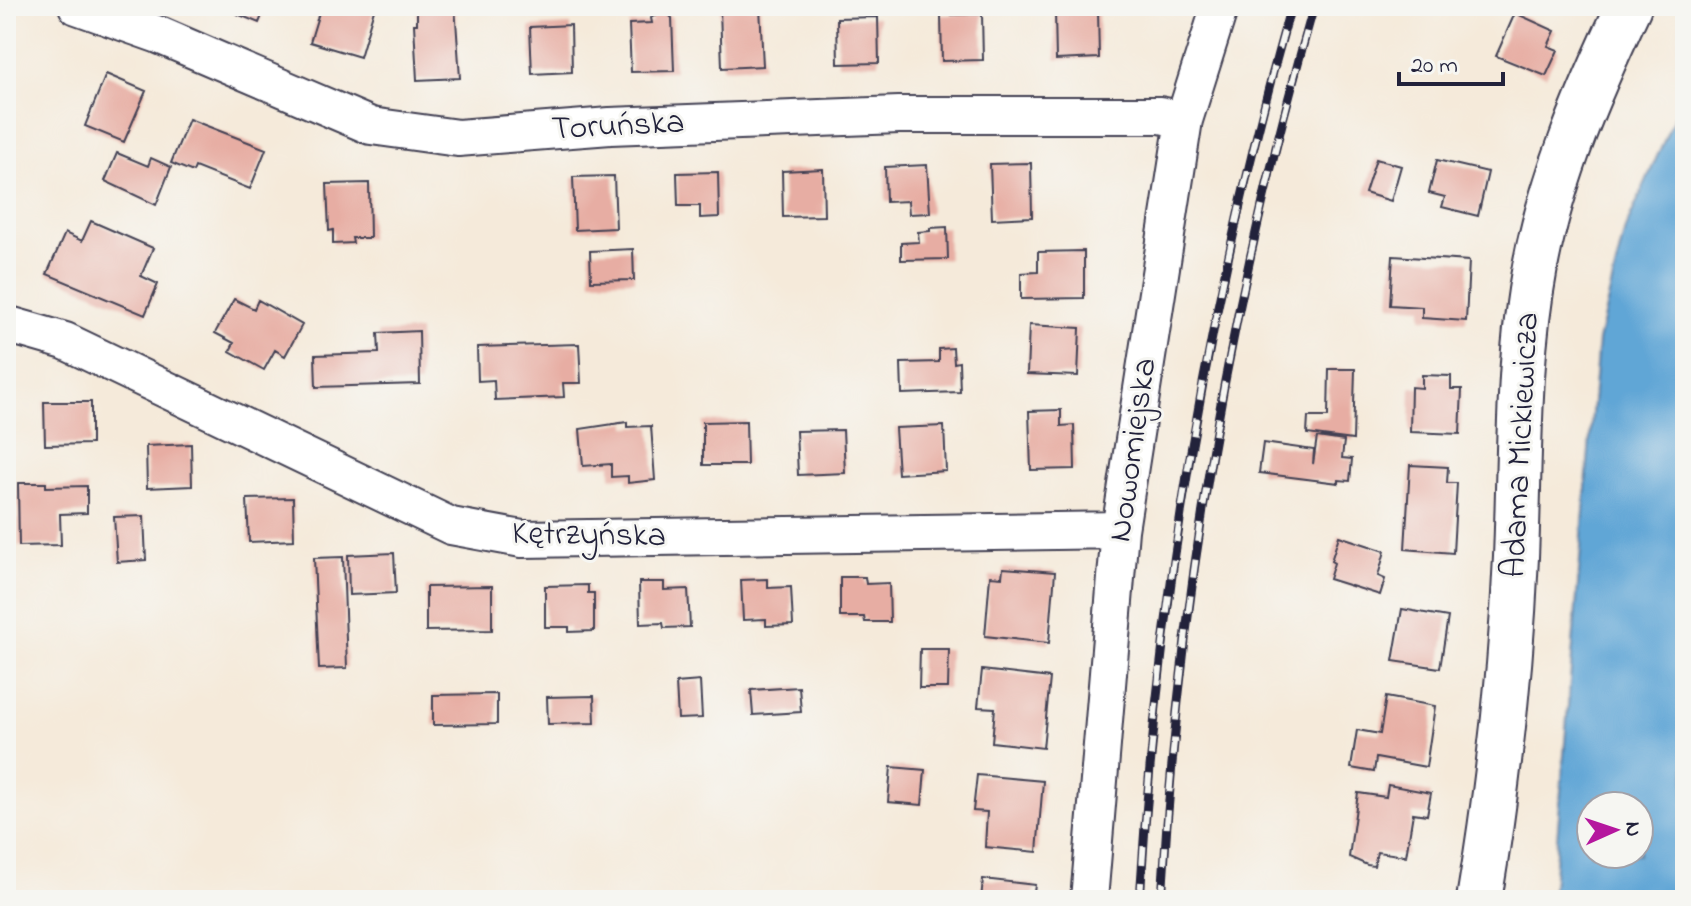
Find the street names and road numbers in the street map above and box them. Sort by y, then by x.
street label: Toruńska [550,99,686,155]
street label: Adama Mickiewicza [1490,311,1554,579]
street label: Nowomiejska [1096,355,1172,545]
street label: Kętrzyńska [511,510,667,562]

